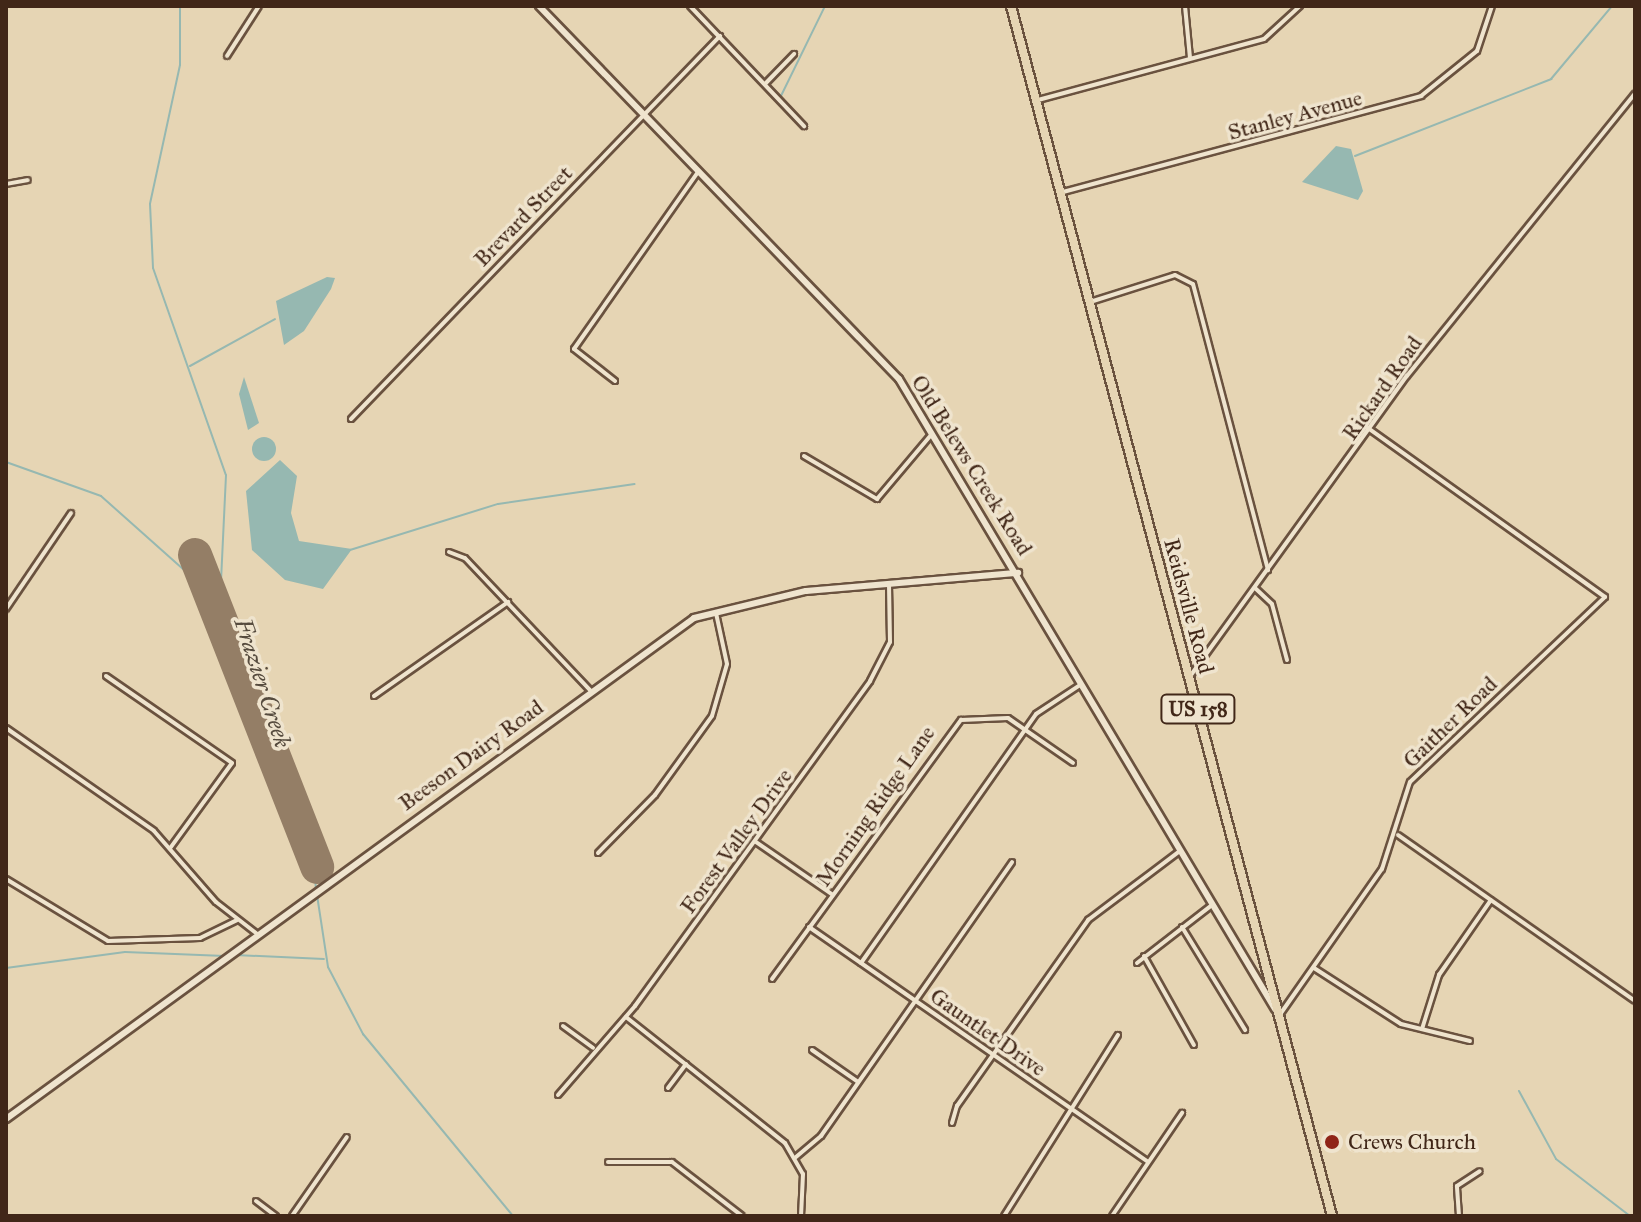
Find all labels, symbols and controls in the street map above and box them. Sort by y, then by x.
street label: Stanley Avenue [1225,84,1365,146]
street label: Brevard Street [468,160,578,272]
street label: Rickard Road [1336,331,1428,445]
street label: Old Belews Creek Road [906,370,1038,560]
street label: Reidsville Road [1158,536,1220,676]
water label: Frazier Creek [227,614,297,752]
street label: Gaither Road [1398,671,1502,773]
road number: US 158 [1160,693,1236,725]
street label: Beeson Dairy Road [394,694,548,816]
street label: Morning Ridge Lane [810,721,940,891]
street label: Forest Valley Drive [675,763,797,919]
street label: Gauntlet Drive [925,982,1051,1082]
place label: Crews Church [1348,1129,1476,1155]
marker: Crews Church [1323,1133,1341,1151]

